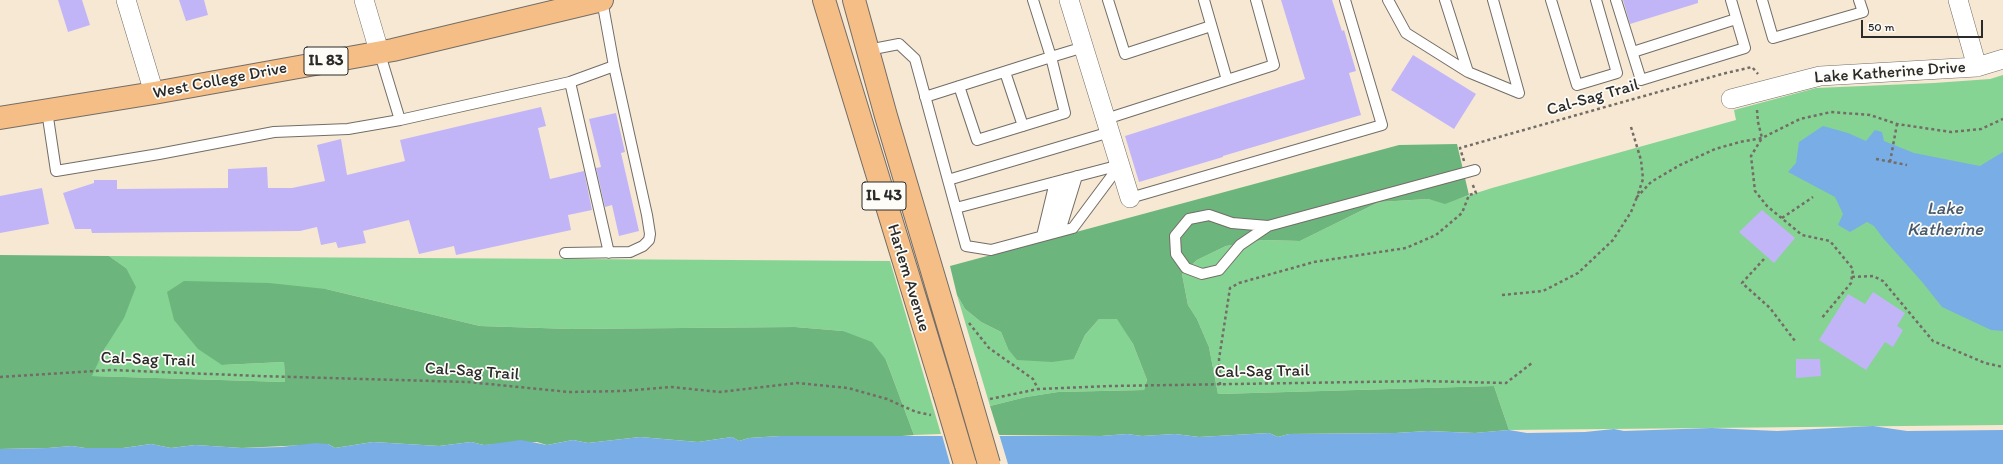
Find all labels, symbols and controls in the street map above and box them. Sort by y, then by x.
scale bar [1863,12,1985,38]
text: 50 m [1868,20,1894,34]
road number: IL 83 [304,47,348,75]
street label: West College Drive [151,58,289,104]
street label: Lake Katherine Drive [1814,58,1966,88]
street label: Cal-Sag Trail [1545,75,1641,121]
road number: IL 43 [862,182,906,210]
water label: Lake Katherine [1907,198,1983,240]
street label: Harlem Avenue [882,222,934,334]
street label: Cal-Sag Trail [100,348,196,372]
street label: Cal-Sag Trail [424,359,520,385]
street label: Cal-Sag Trail [1214,361,1310,383]

